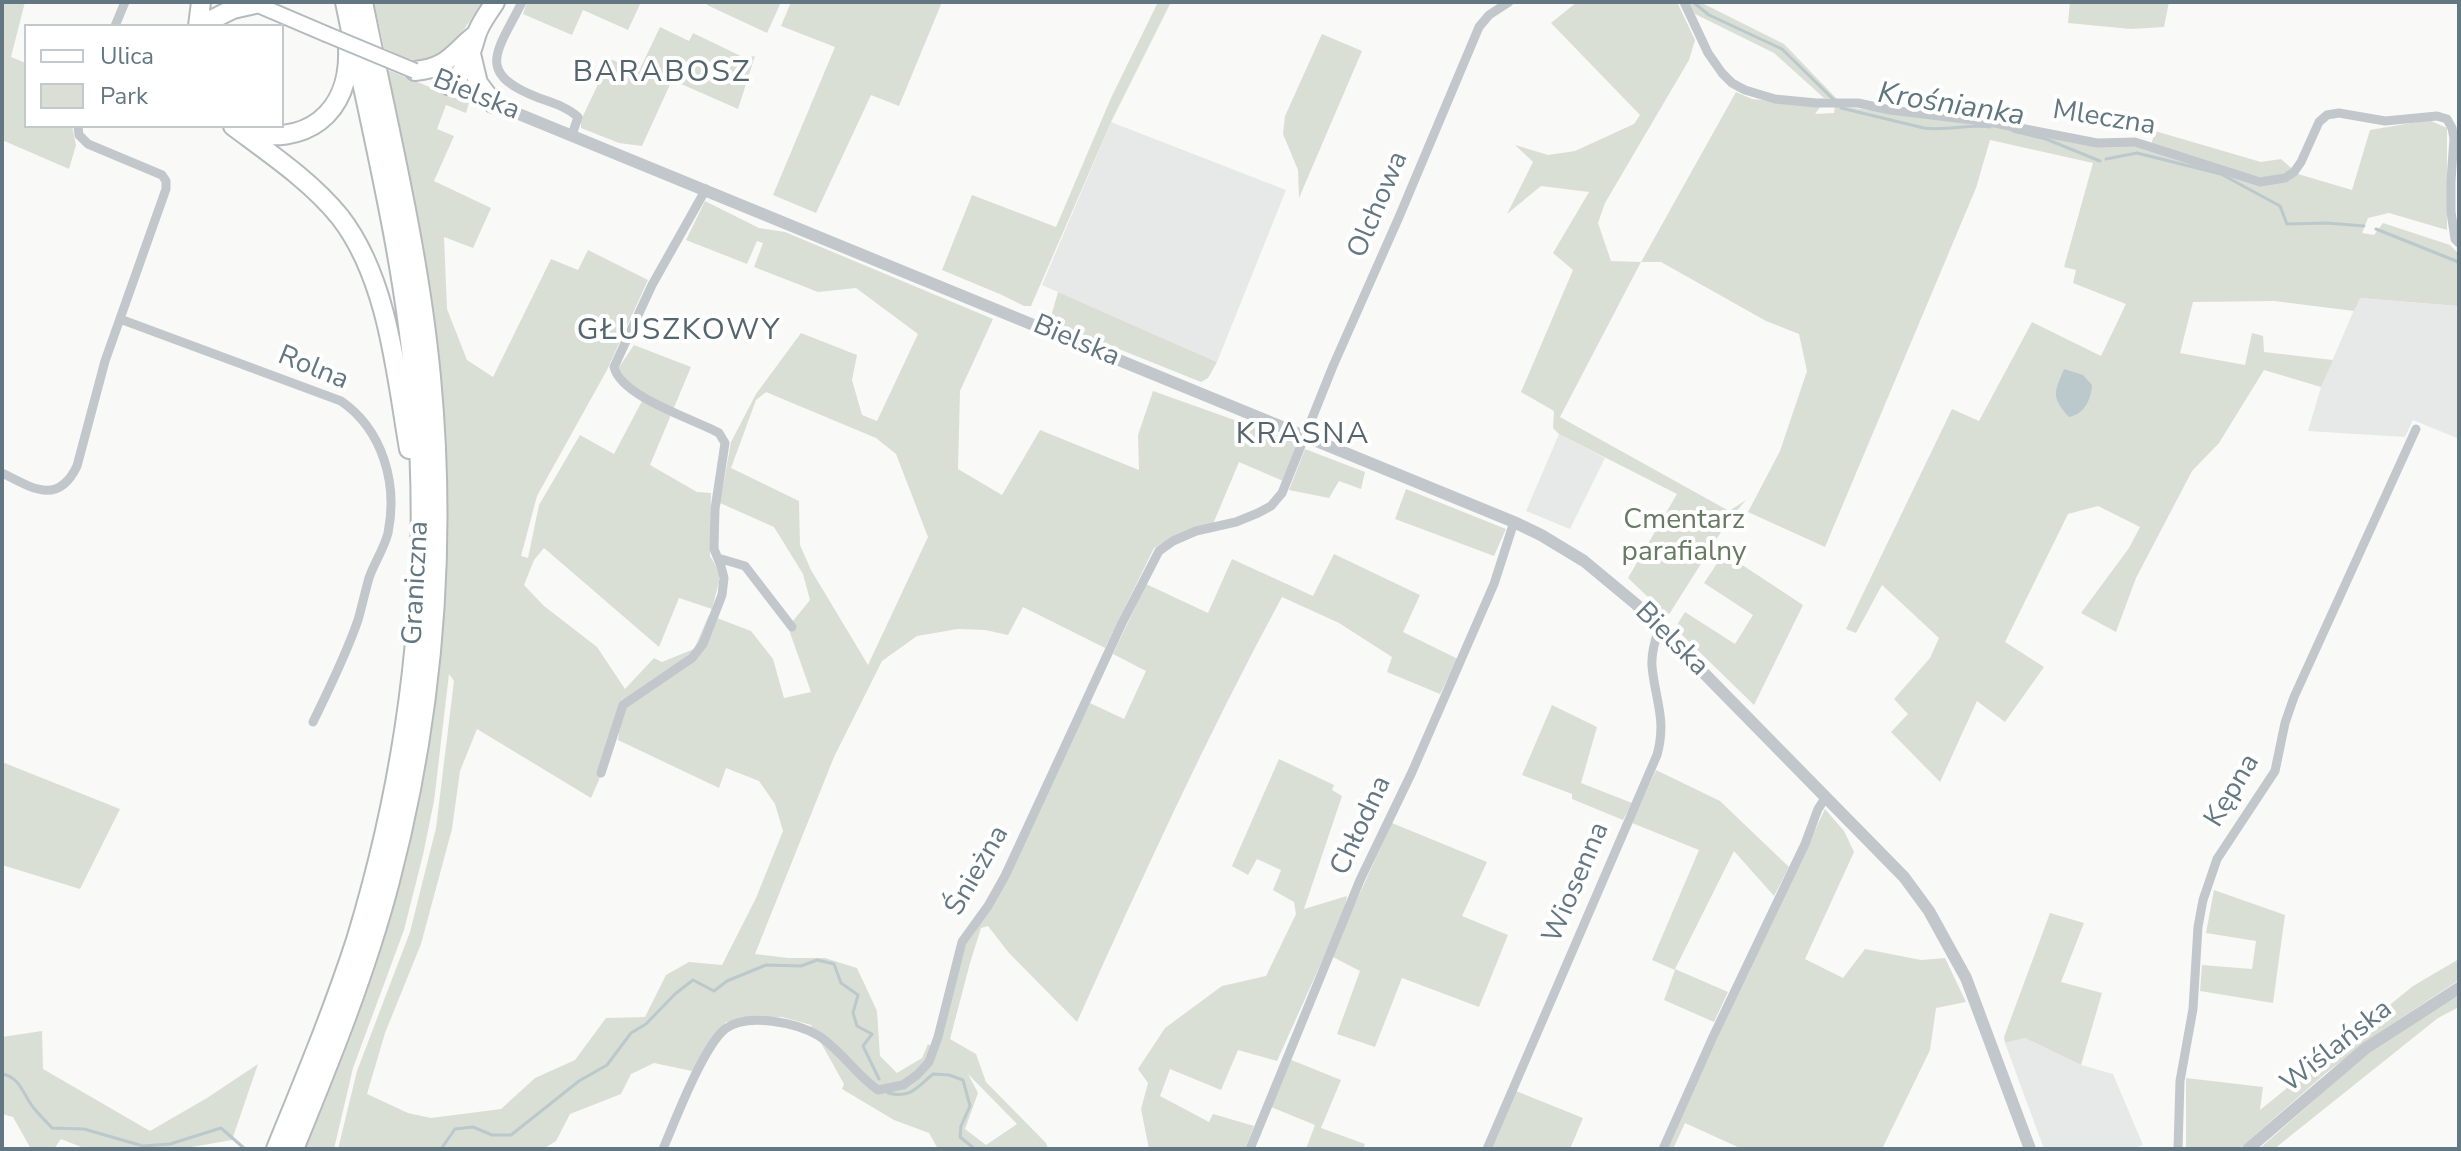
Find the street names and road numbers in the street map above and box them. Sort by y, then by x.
street label: Bielska [428,63,524,129]
street label: Mleczna [2050,94,2158,144]
street label: Olchowa [1342,147,1416,263]
street label: Bielska [1028,309,1124,375]
street label: Rolna [273,340,353,398]
street label: Graniczna [397,520,437,646]
street label: Bielska [1627,596,1715,684]
street label: Kępna [2198,748,2268,834]
street label: Chłodna [1324,771,1400,881]
street label: Wiosenna [1537,818,1617,948]
street label: Śnieżna [939,820,1017,922]
street label: Wiślańska [2275,993,2399,1101]

